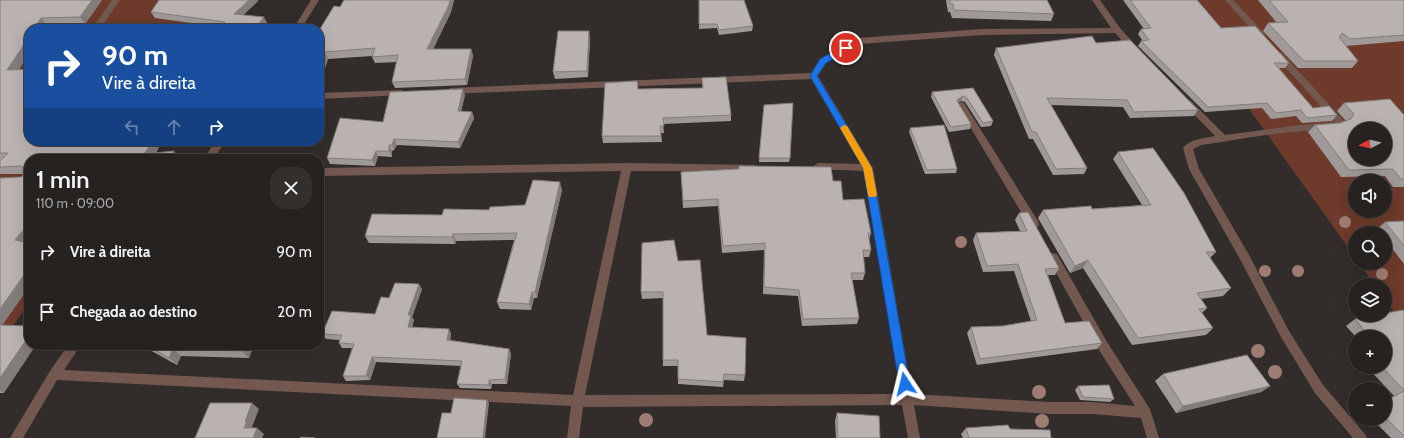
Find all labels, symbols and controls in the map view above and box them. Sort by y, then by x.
pin [829,31,863,65]
icon: arrive [835,37,857,59]
text: 90 m [102,38,168,72]
icon: right [36,40,88,92]
text: Vire à direita [102,72,196,94]
icon: left [121,116,143,138]
icon: ahead [163,116,185,138]
icon: right [205,116,227,138]
north arrow [1348,122,1392,166]
map controls [1348,122,1392,426]
text: 1 min [36,165,90,194]
button: close [270,167,312,209]
button: sound [1348,174,1392,218]
text: 110 m · 09:00 [36,195,114,211]
button: search [1348,226,1392,270]
icon: right [36,241,58,263]
text: Vire à direita [70,243,151,261]
text: 90 m [276,243,312,261]
button: layers [1348,278,1392,322]
icon: arrive [36,301,58,323]
text: Chegada ao destino [70,303,197,321]
text: 20 m [277,303,312,321]
button: + [1348,330,1392,374]
position arrow [884,363,926,405]
button: − [1348,382,1392,426]

